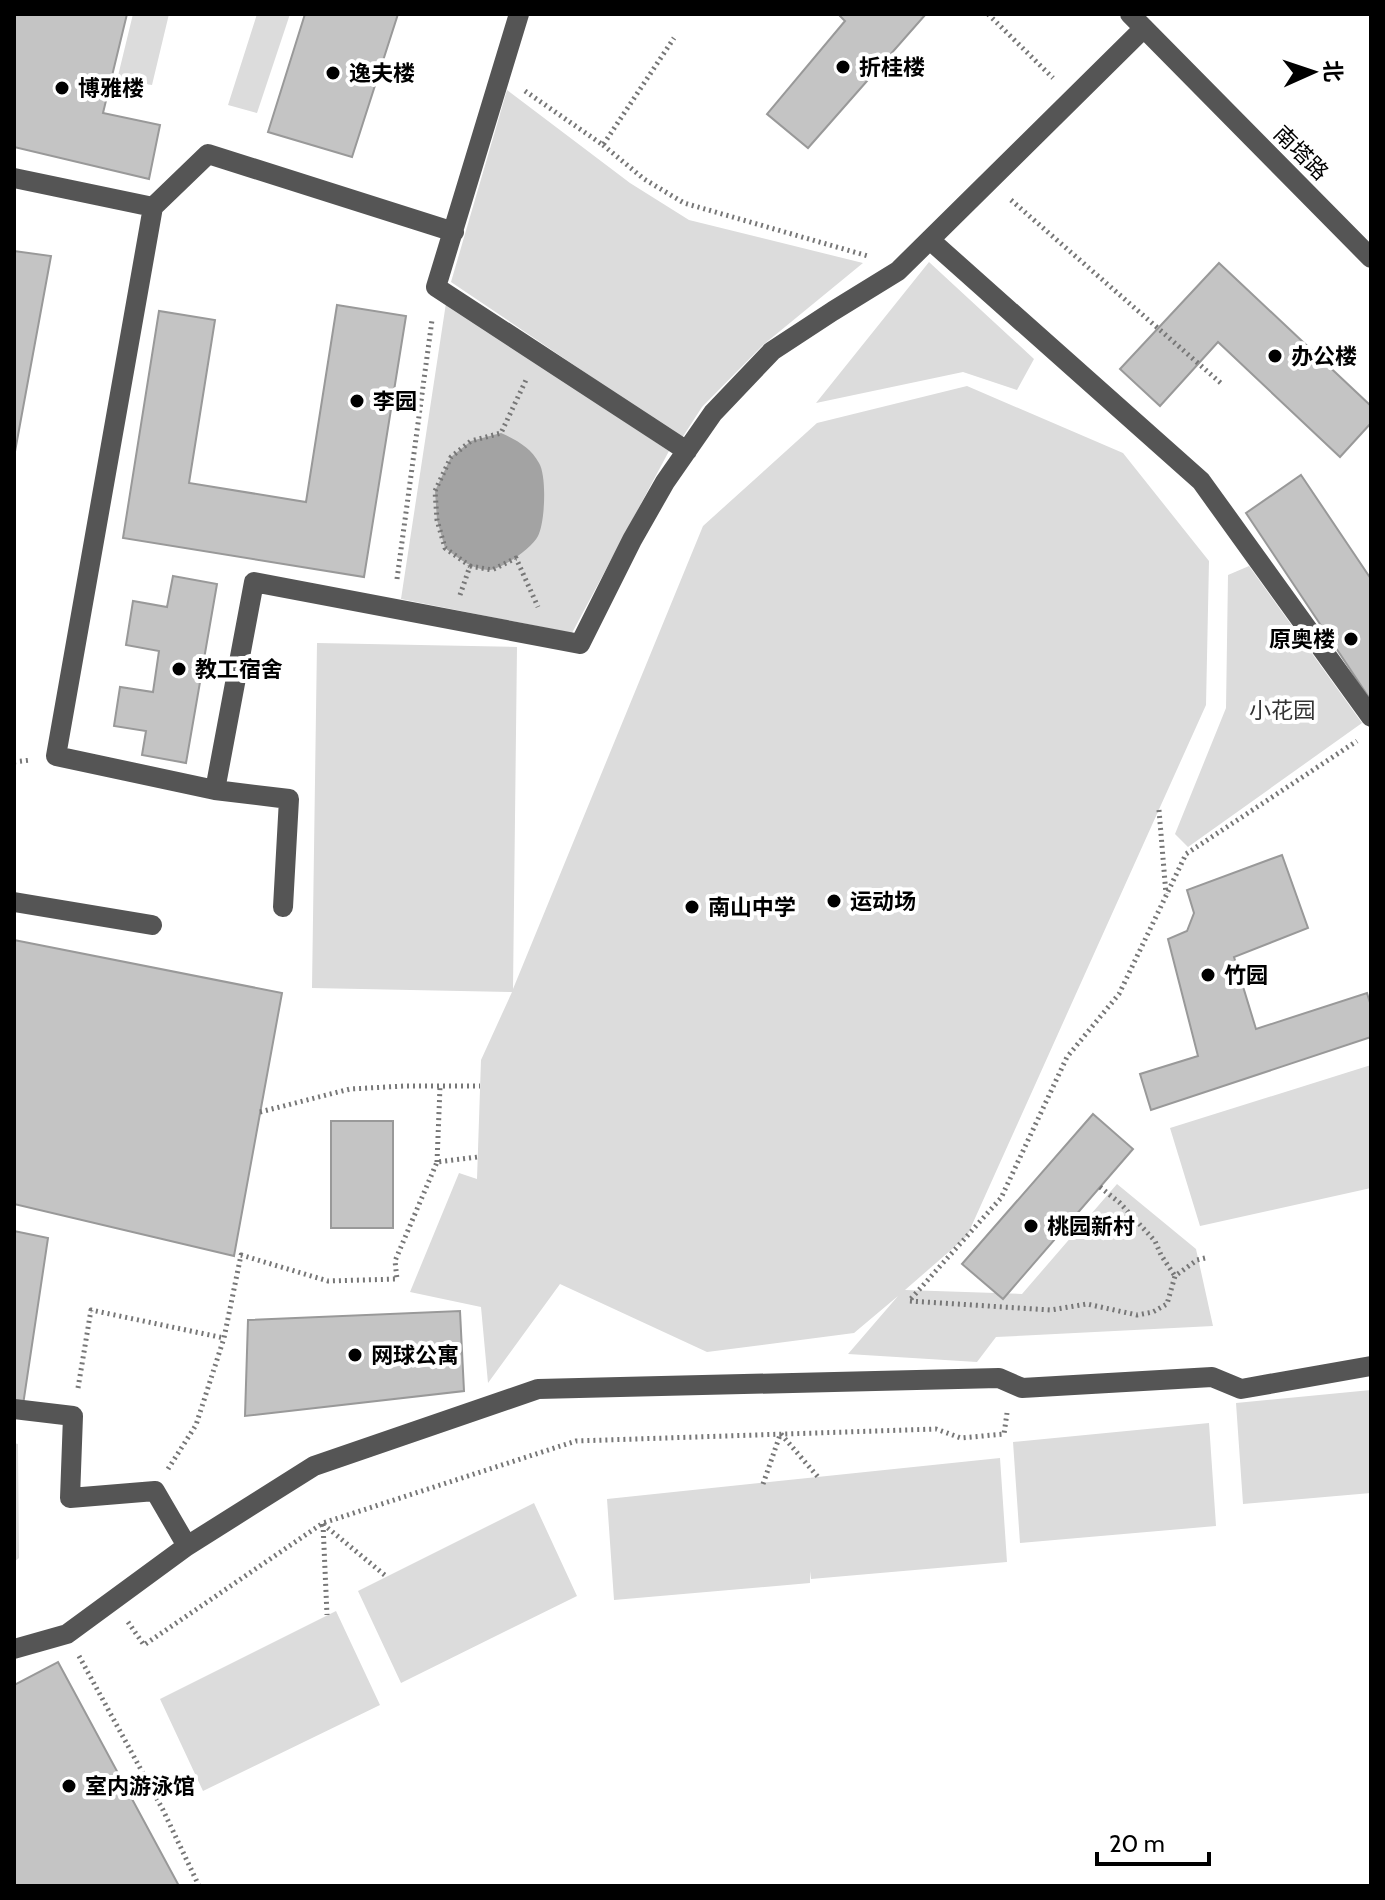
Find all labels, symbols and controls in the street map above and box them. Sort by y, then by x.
north arrow [1273,32,1353,112]
place label: 折桂楼 [859,54,925,81]
marker: 折桂楼 [834,58,852,76]
text: 北 [1318,59,1347,83]
place label: 逸夫楼 [349,60,415,87]
marker: 逸夫楼 [324,64,342,82]
place label: 博雅楼 [78,75,144,102]
marker: 博雅楼 [53,79,71,97]
street label: 南塔路 [1268,120,1334,186]
place label: 办公楼 [1291,343,1357,370]
marker: 办公楼 [1266,347,1284,365]
place label: 李园 [373,388,417,415]
marker: 李园 [348,392,366,410]
place label: 原奥楼 [1269,626,1335,653]
marker: 原奥楼 [1342,630,1360,648]
place label: 教工宿舍 [195,656,283,683]
marker: 教工宿舍 [170,660,188,678]
park label: 小花园 [1249,697,1315,724]
place label: 运动场 [850,888,916,915]
marker: 运动场 [825,892,843,910]
place label: 南山中学 [708,894,796,921]
marker: 南山中学 [683,898,701,916]
place label: 竹园 [1224,962,1268,989]
marker: 竹园 [1199,966,1217,984]
place label: 桃园新村 [1047,1213,1135,1240]
marker: 桃园新村 [1022,1217,1040,1235]
place label: 网球公寓 [371,1342,459,1369]
marker: 网球公寓 [346,1346,364,1364]
place label: 室内游泳馆 [85,1773,195,1800]
marker: 室内游泳馆 [60,1777,78,1795]
scale bar [1097,1816,1209,1866]
text: 20 m [1109,1829,1165,1858]

